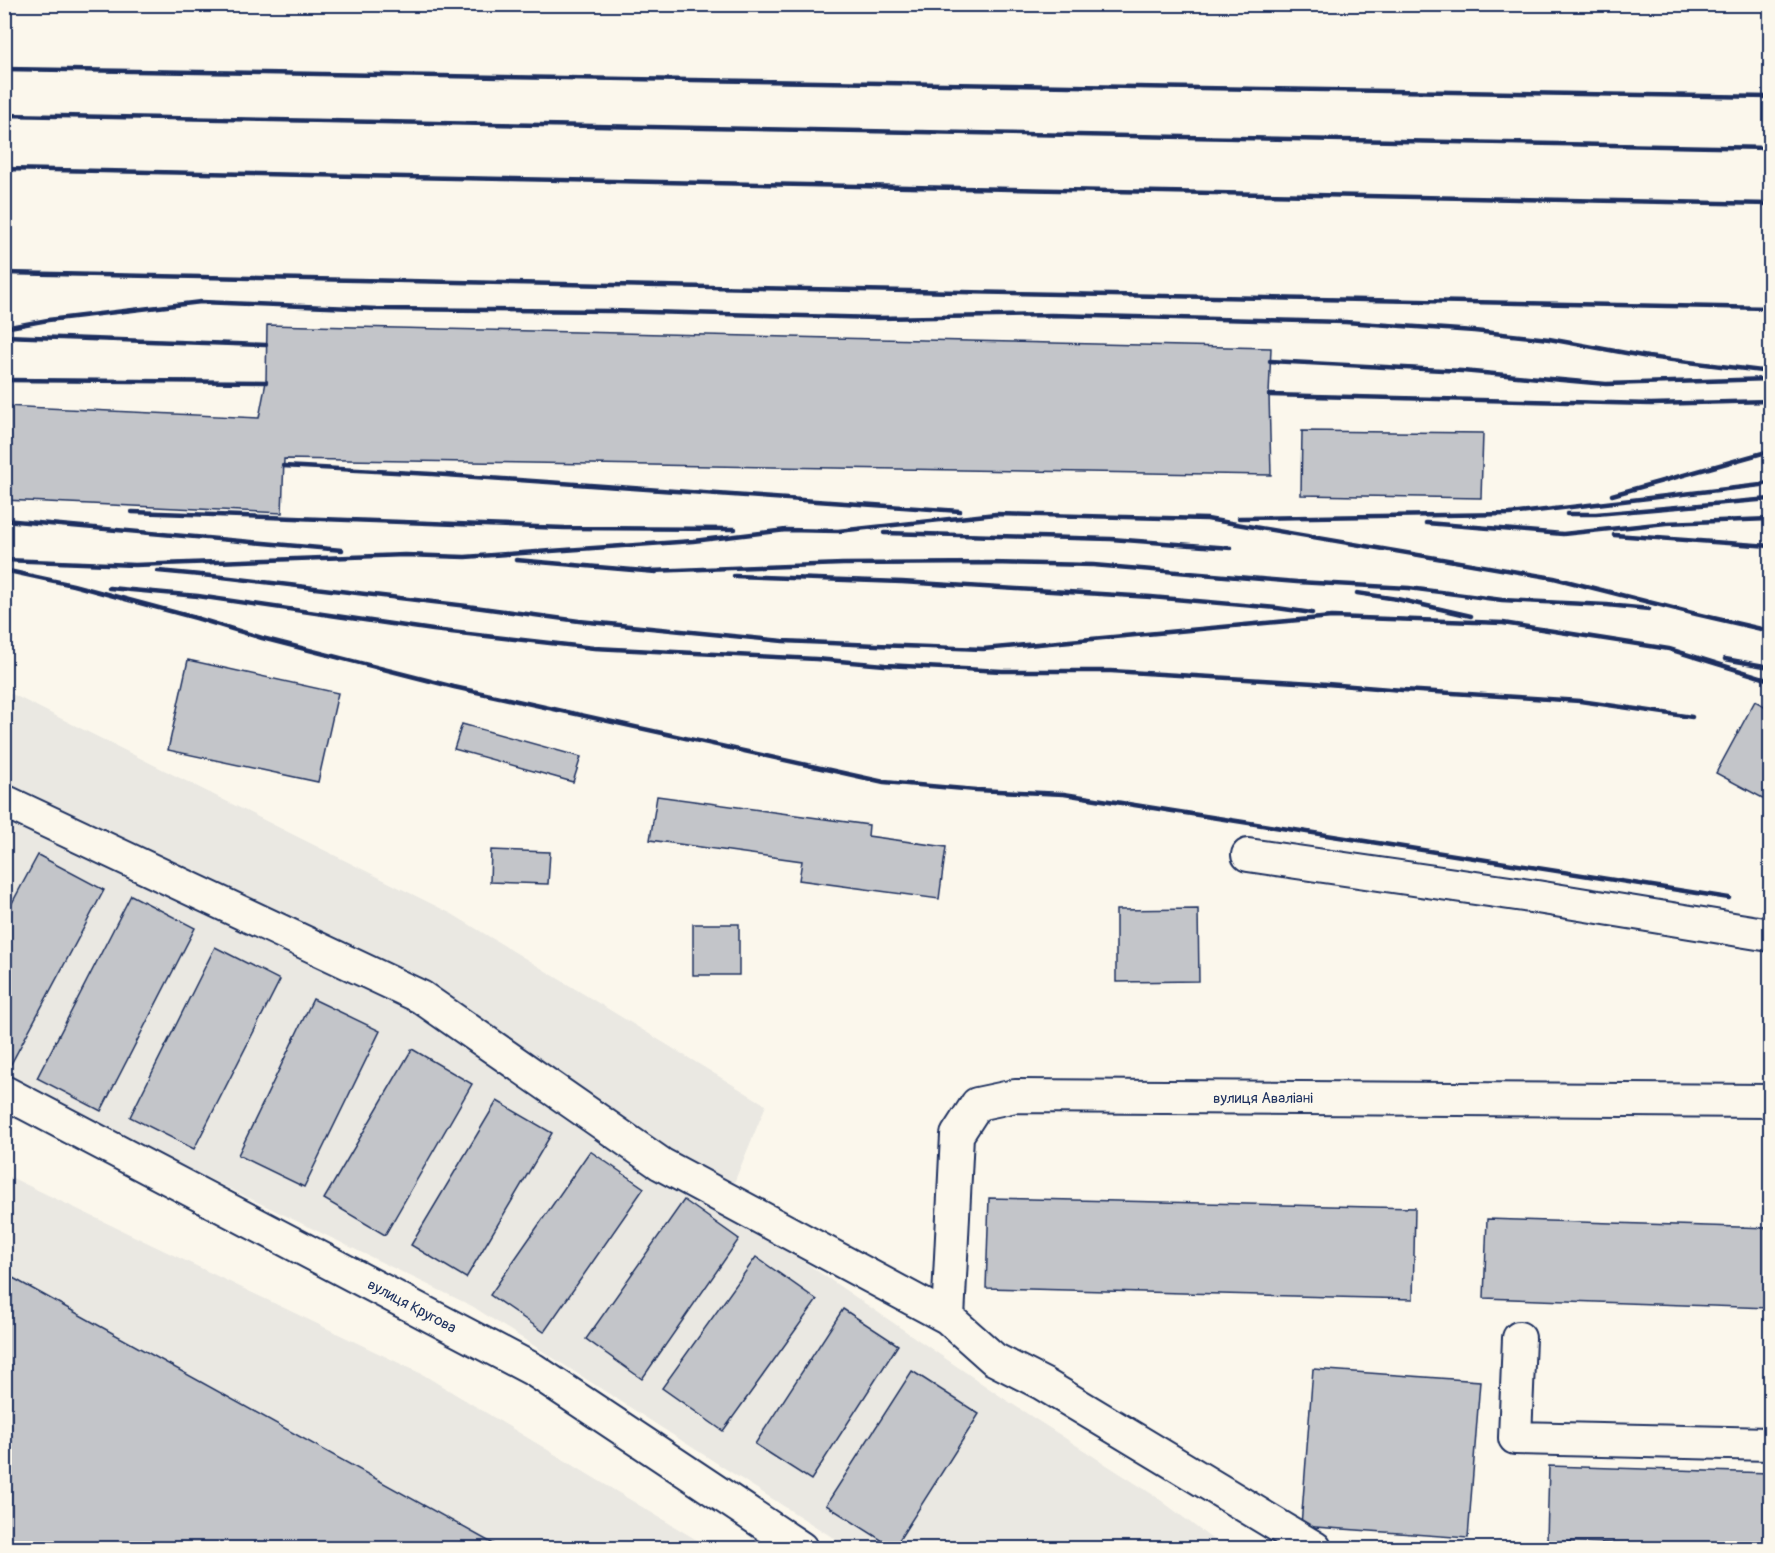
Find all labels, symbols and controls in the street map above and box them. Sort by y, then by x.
street label: вулиця Аваліані [1213,1089,1313,1108]
street label: вулиця Кругова [364,1275,459,1338]

